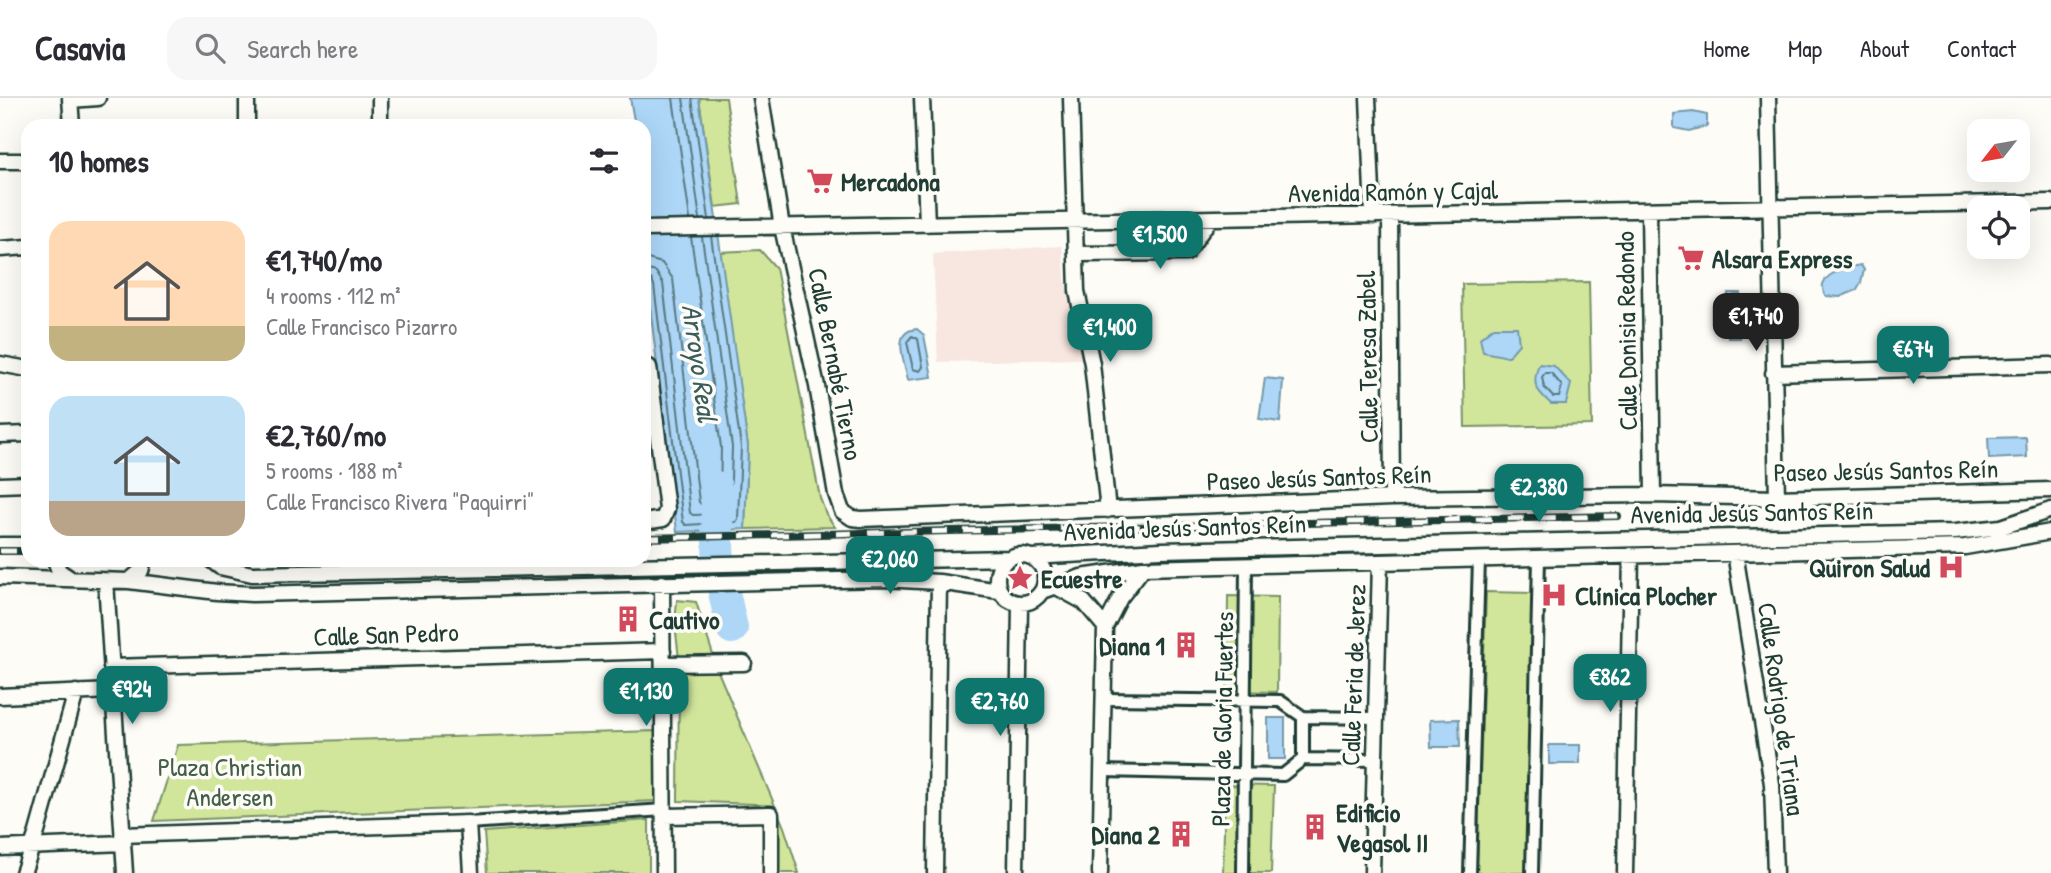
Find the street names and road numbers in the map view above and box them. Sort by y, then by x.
street label: Avenida Ramón y Cajal [1288,172,1498,210]
street label: Calle Donisia Redondo [1607,231,1645,431]
street label: Calle Bernabé Tierno [800,265,872,463]
street label: Calle Teresa Zabel [1348,270,1386,443]
street label: Paseo Jesús Santos Reín [1773,451,1999,489]
street label: Paseo Jesús Santos Reín [1206,456,1432,498]
street label: Avenida Jesús Santos Reín [1630,492,1874,532]
street label: Avenida Jesús Santos Reín [1063,505,1307,549]
street label: Calle Feria de Jerez [1332,583,1374,767]
street label: Calle Rodrigo de Triana [1750,600,1814,818]
street label: Plaza de Gloria Fuertes [1203,611,1241,827]
street label: Calle San Pedro [313,614,459,654]

